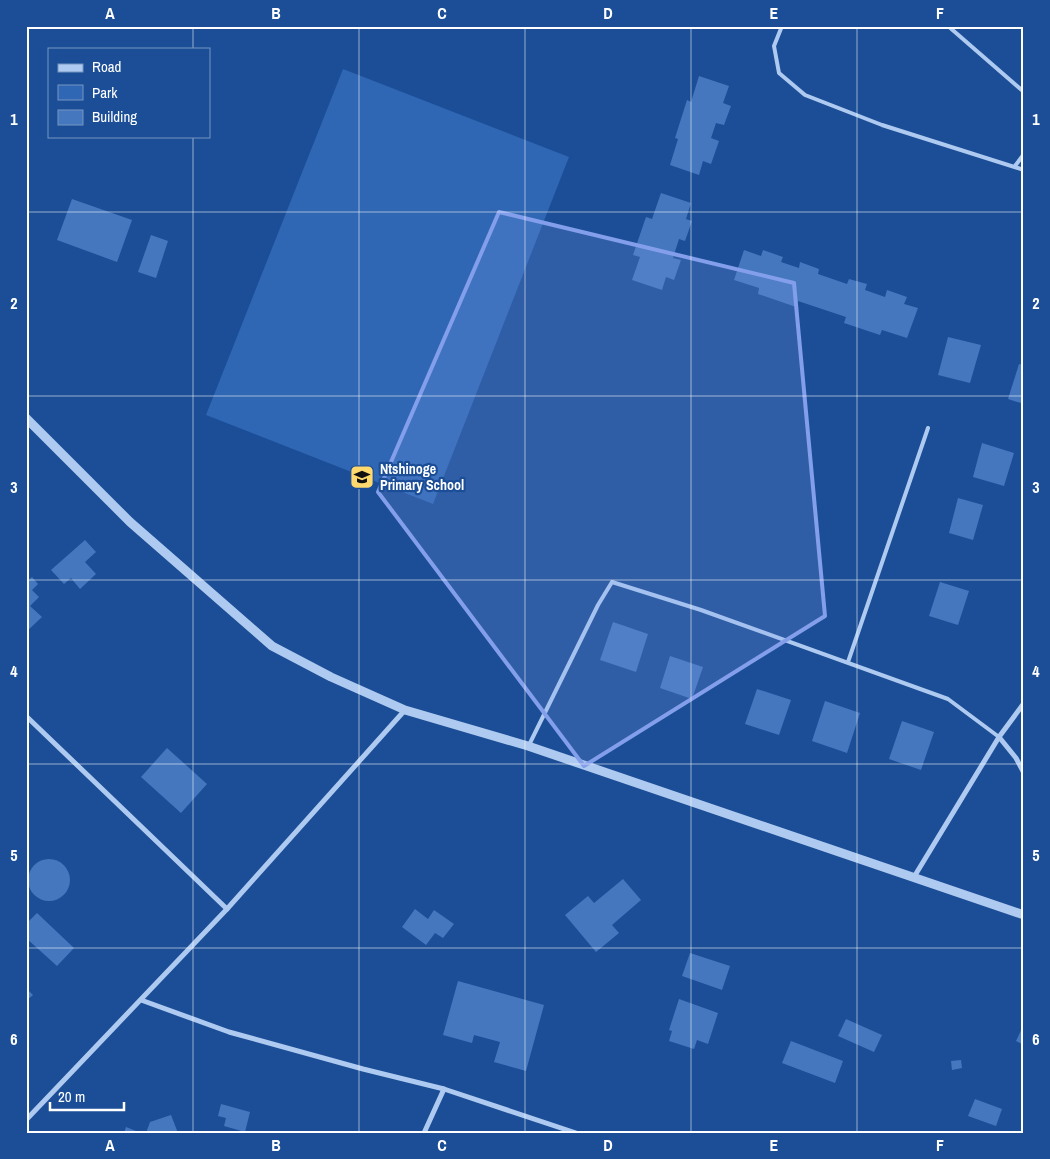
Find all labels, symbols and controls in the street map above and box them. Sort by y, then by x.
text: A [105,2,115,24]
text: B [271,2,281,24]
text: C [437,2,447,24]
text: D [603,2,613,24]
text: E [770,2,779,24]
text: F [936,2,944,24]
legend [48,48,210,138]
text: Road [92,56,121,77]
text: Park [92,82,118,103]
text: Building [92,106,137,127]
text: 1 [10,108,18,130]
text: 1 [1032,108,1040,130]
text: 2 [10,292,18,314]
text: 2 [1032,292,1040,314]
place label: Ntshinoge Primary School [380,460,464,494]
school or university icon: Ntshinoge Primary School [349,464,375,490]
text: 3 [10,476,18,498]
text: 3 [1032,476,1040,498]
text: 4 [10,660,18,682]
text: 4 [1032,660,1040,682]
text: 5 [10,844,18,866]
text: 5 [1032,844,1040,866]
text: 6 [10,1028,18,1050]
text: 6 [1032,1028,1040,1050]
scale bar [50,1079,124,1111]
text: 20 m [58,1086,85,1107]
text: A [105,1134,115,1156]
text: B [271,1134,281,1156]
text: C [437,1134,447,1156]
text: D [603,1134,613,1156]
text: E [770,1134,779,1156]
text: F [936,1134,944,1156]

